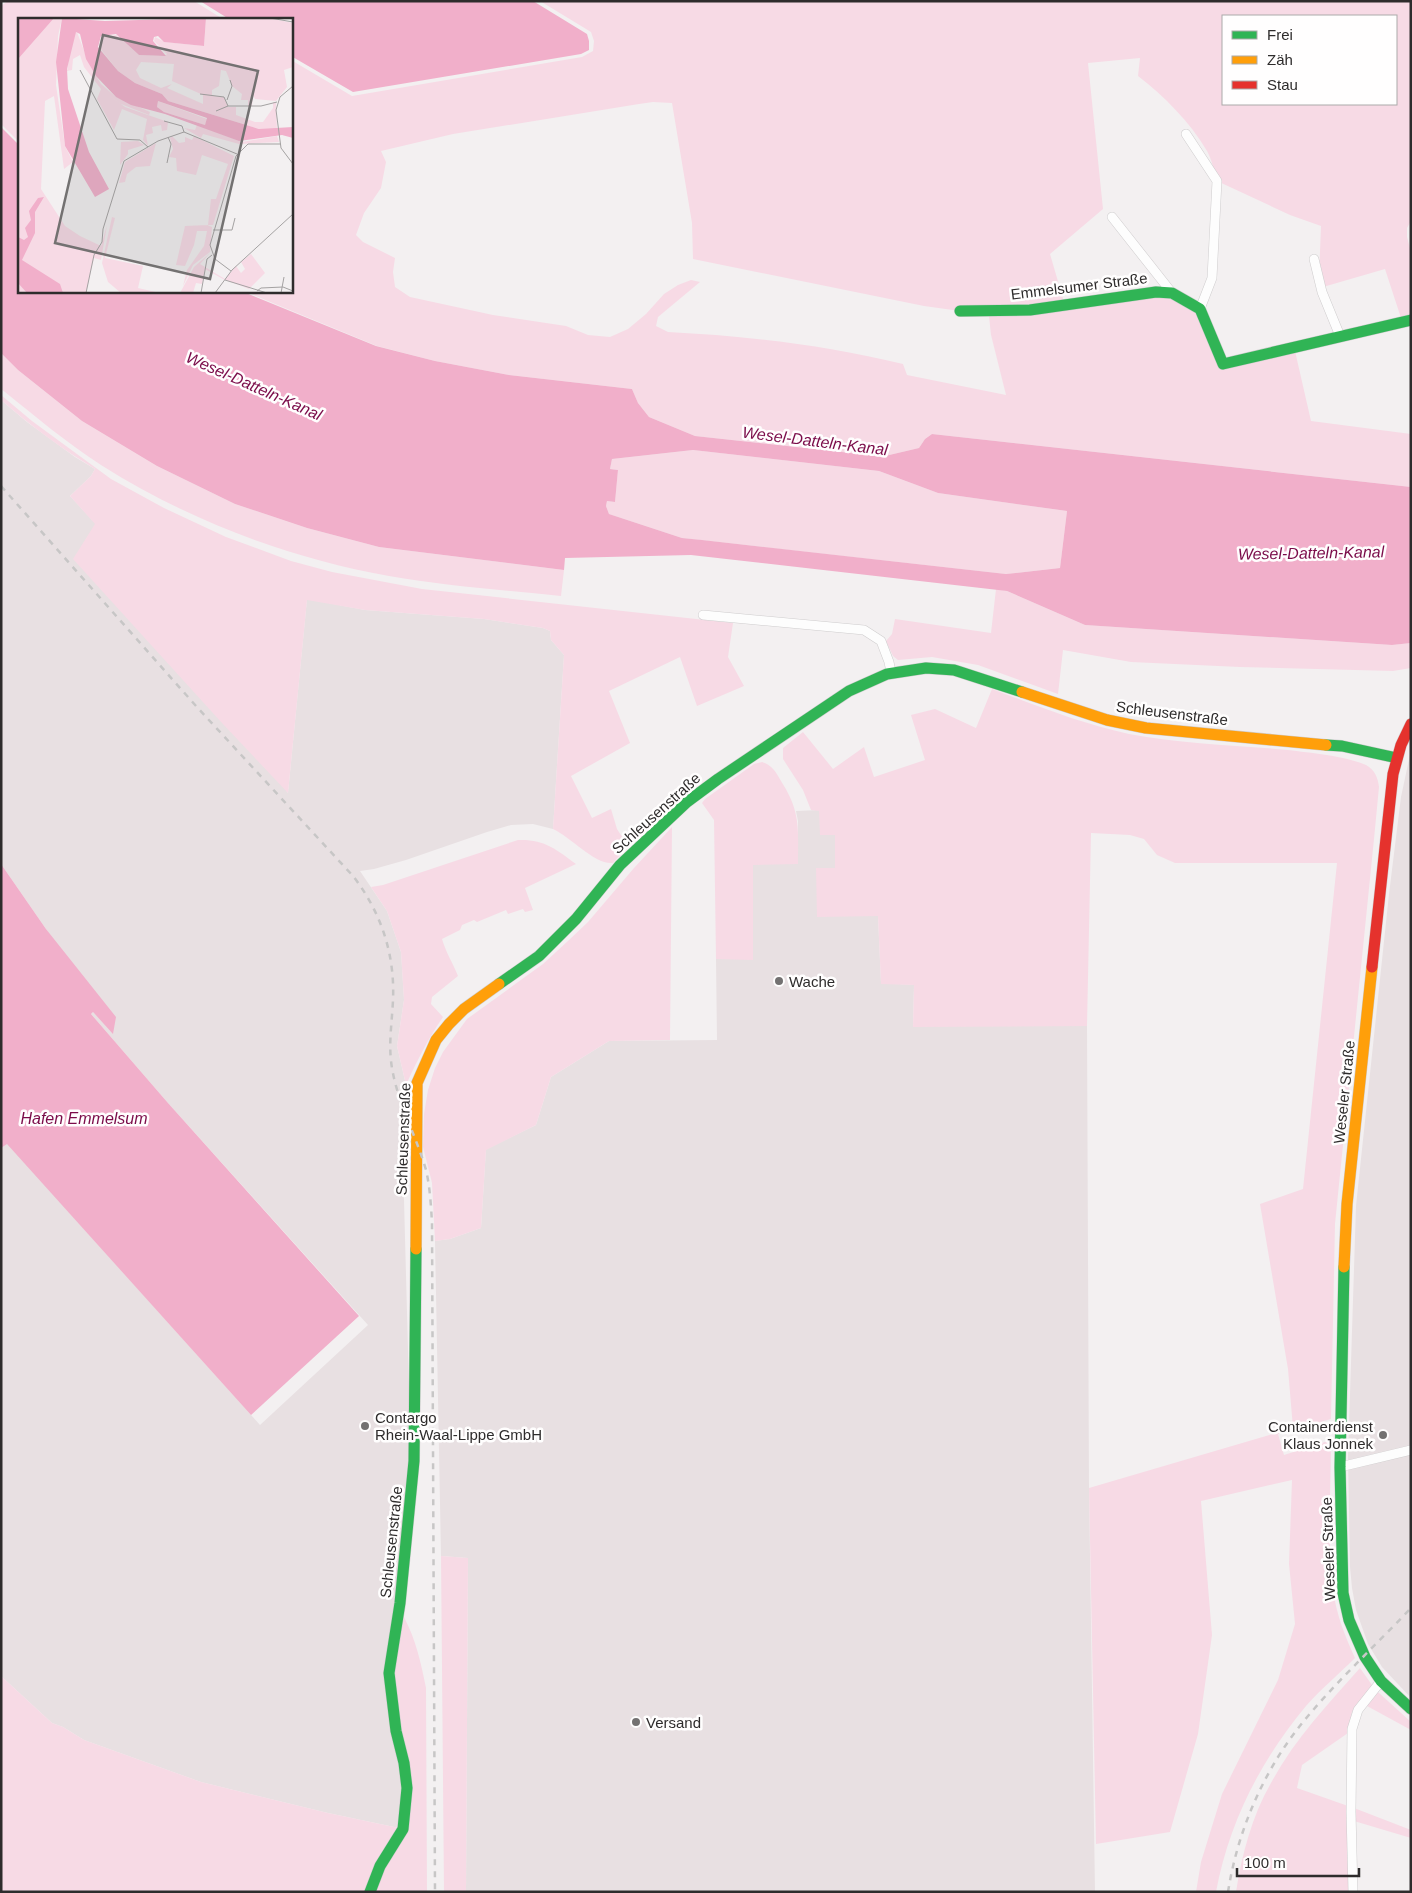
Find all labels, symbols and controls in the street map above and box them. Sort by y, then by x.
legend [1222,15,1397,105]
inset map [18,18,292,292]
text: Frei [1267,26,1293,43]
text: Zäh [1267,51,1293,68]
text: Stau [1267,76,1298,93]
street label: Emmelsumer Straße [1010,269,1148,303]
water label: Wesel-Datteln-Kanal [184,348,325,424]
water label: Wesel-Datteln-Kanal [741,424,889,458]
water label: Wesel-Datteln-Kanal [1238,543,1385,563]
street label: Schleusenstraße [1115,698,1229,728]
street label: Schleusenstraße [608,769,704,857]
place label: Wache [789,973,835,990]
marker: Wache [773,975,785,987]
street label: Weseler Straße [1330,1039,1358,1145]
street label: Schleusenstraße [393,1082,413,1196]
water label: Hafen Emmelsum [20,1110,148,1127]
place label: Contargo Rhein-Waal-Lippe GmbH [375,1409,542,1443]
place label: Containerdienst Klaus Jonnek [1268,1418,1374,1452]
marker: Contargo Rhein-Waal-Lippe GmbH [359,1420,371,1432]
marker: Containerdienst Klaus Jonnek [1377,1429,1389,1441]
street label: Schleusenstraße [377,1485,405,1599]
street label: Weseler Straße [1318,1497,1338,1601]
place label: Versand [646,1714,701,1731]
marker: Versand [630,1716,642,1728]
scale bar [1237,1846,1360,1878]
text: 100 m [1244,1854,1286,1871]

